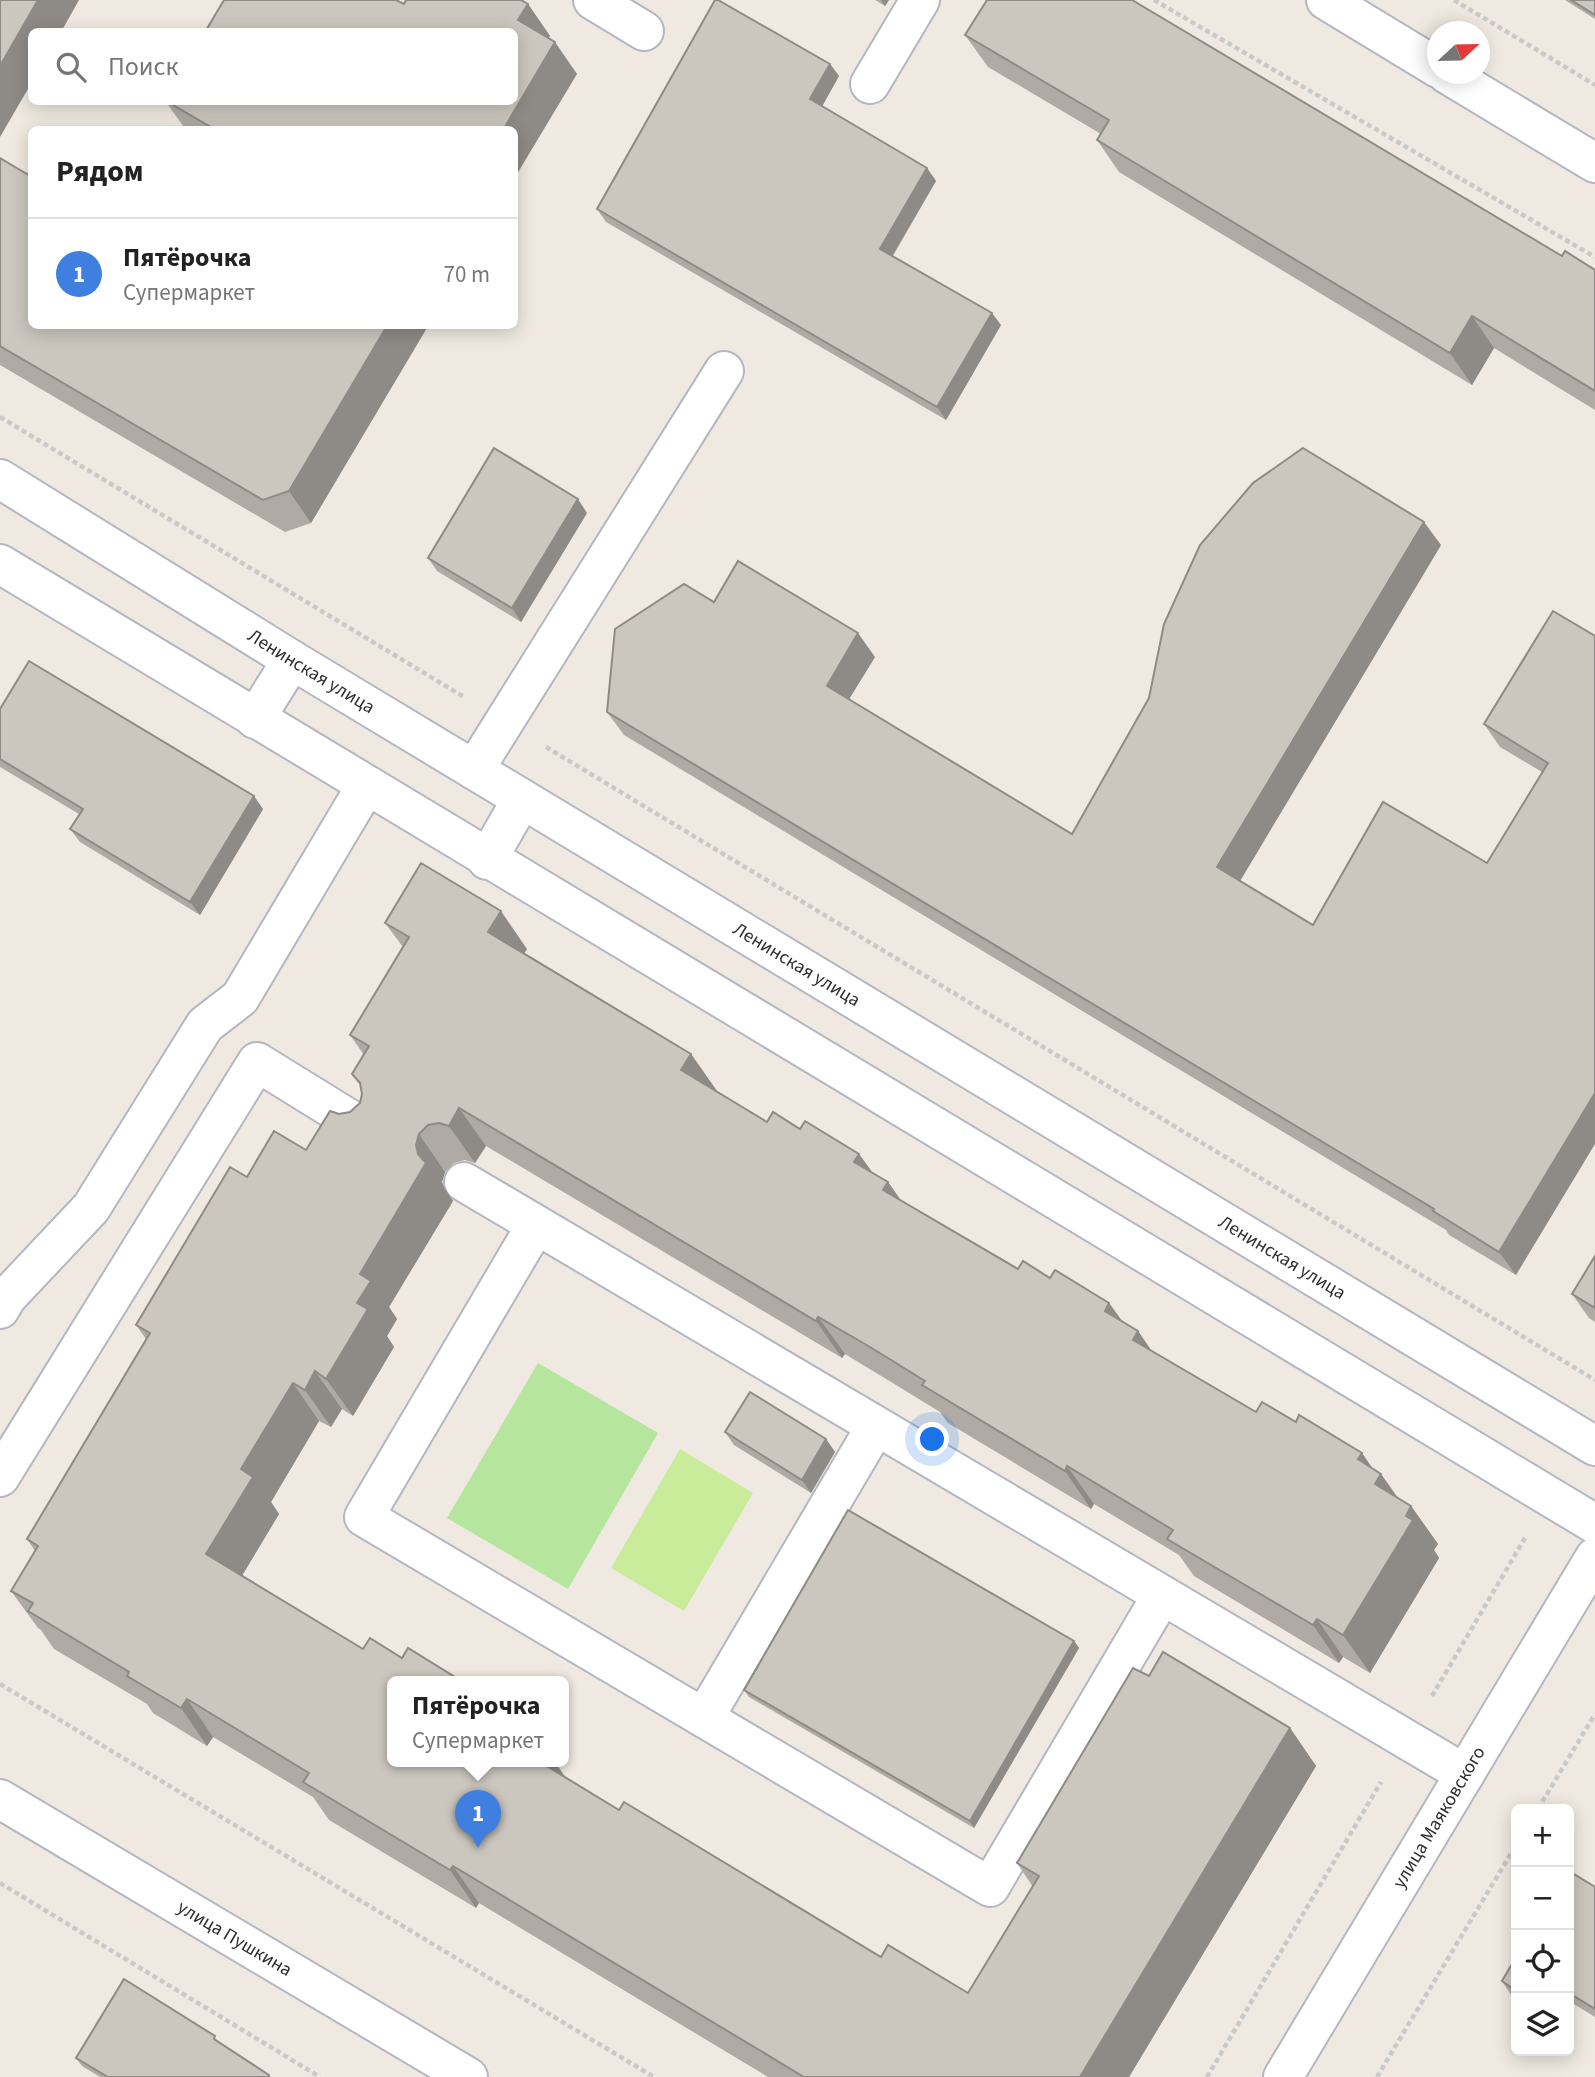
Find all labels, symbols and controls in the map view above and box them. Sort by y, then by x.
north arrow [1427,21,1490,84]
search box [28,28,518,105]
icon: search [52,48,90,86]
text: Поиск [108,48,178,85]
text: Рядом [56,150,144,193]
text: Пятёрочка [123,239,252,276]
text: 1 [73,258,85,291]
text: 70 m [443,258,490,291]
text: Супермаркет [123,276,255,309]
street label: Ленинская улица [243,622,380,720]
street label: Ленинская улица [728,916,866,1013]
street label: Ленинская улица [1213,1208,1351,1306]
your location [915,1422,949,1456]
popup [387,1676,569,1767]
text: Пятёрочка [412,1687,540,1724]
text: Супермаркет [412,1724,544,1757]
street label: улица Маяковского [1386,1741,1492,1893]
pin: 1 [455,1790,501,1848]
map controls [1511,1804,1574,2056]
button: + [1511,1804,1574,1867]
button: − [1511,1867,1574,1930]
street label: улица Пушкина [172,1894,297,1983]
button: locate [1511,1930,1574,1993]
button: layers [1511,1993,1574,2056]

